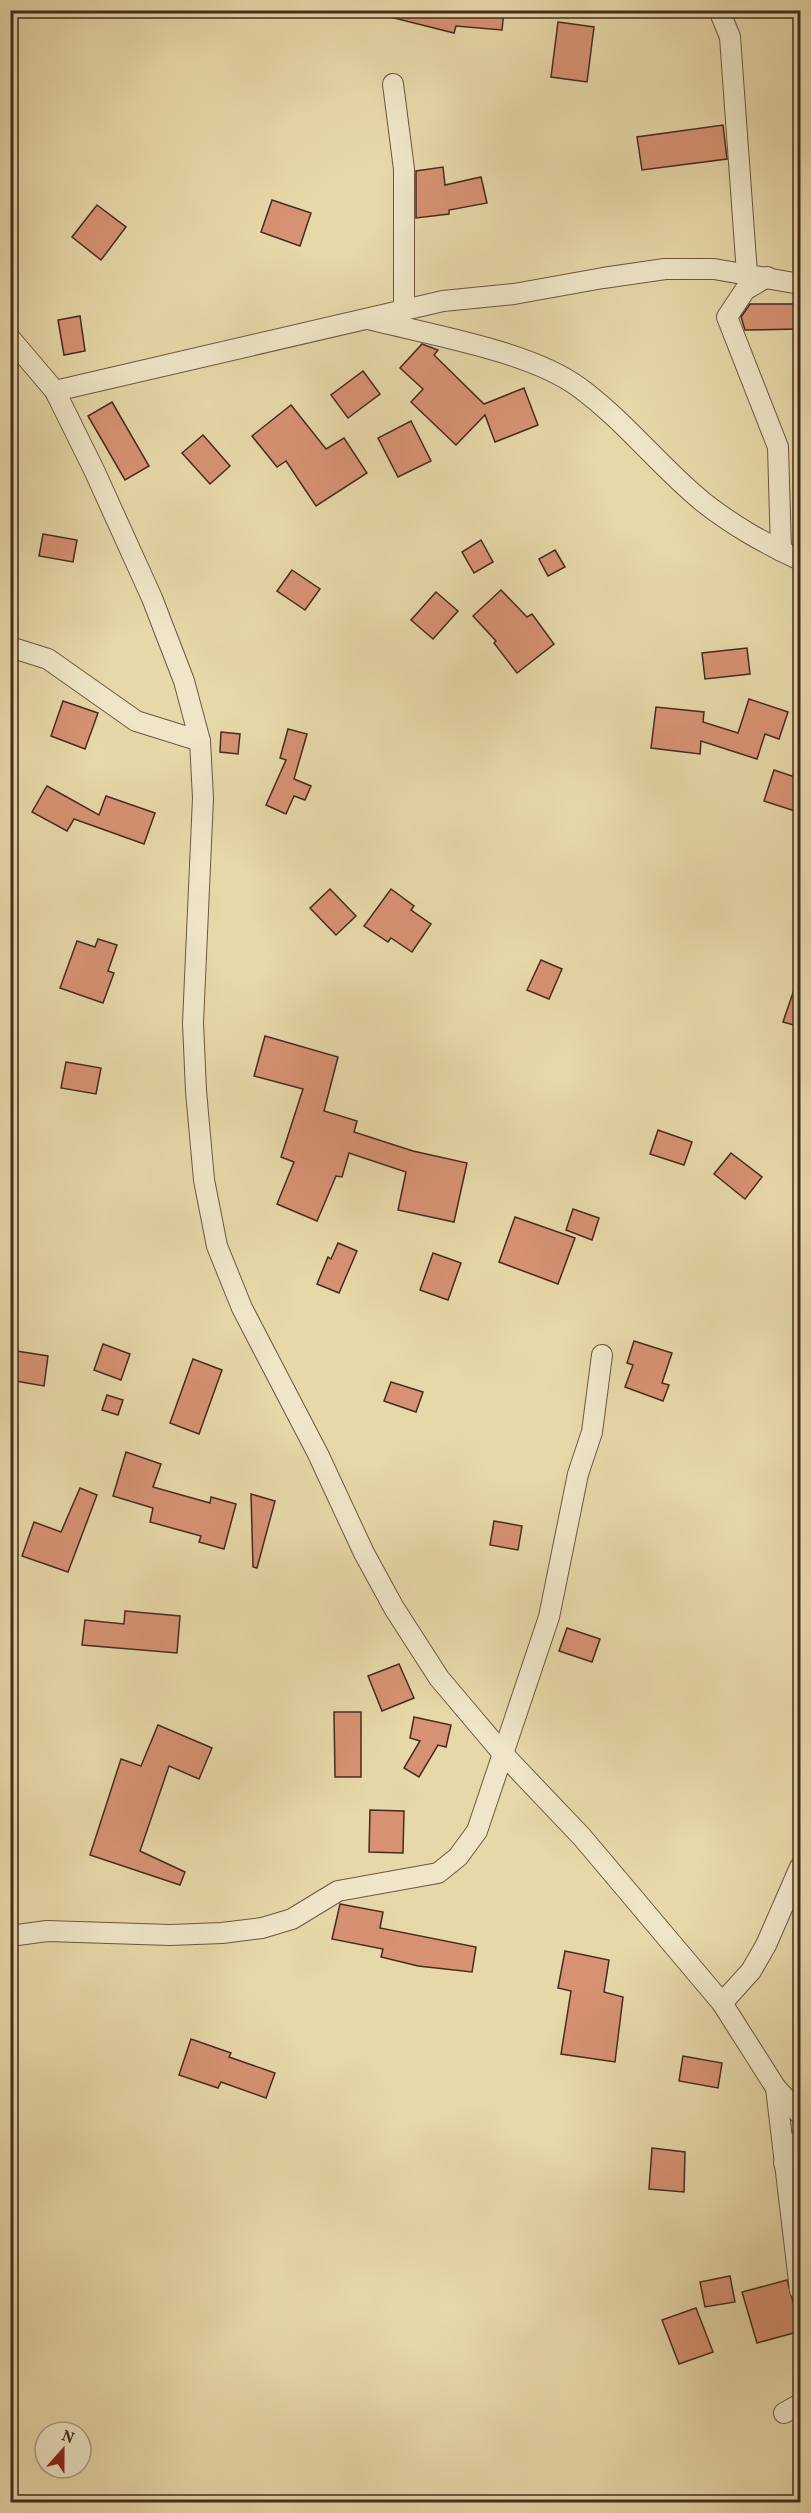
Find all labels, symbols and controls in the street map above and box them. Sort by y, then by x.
north arrow [33,2420,93,2480]
text: N [58,2426,77,2450]

